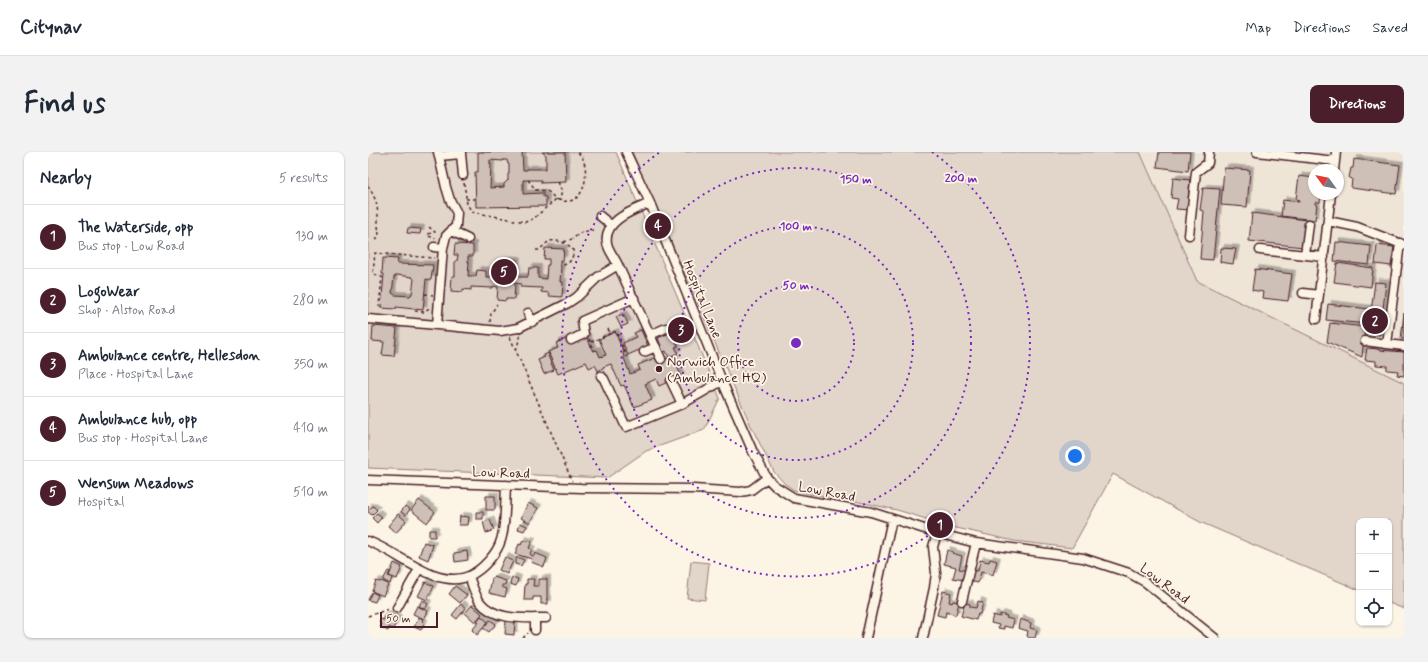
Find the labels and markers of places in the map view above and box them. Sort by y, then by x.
pin: 4 [645,211,671,241]
pin: 5 [491,257,517,287]
pin: 2 [1362,306,1388,336]
pin: 3 [668,315,694,345]
centre of rings [789,336,803,350]
place label: Norwich Office (Ambulance HQ) [667,353,766,387]
marker: Norwich Office (Ambulance HQ) [654,364,664,374]
pin: 1 [927,510,953,540]

